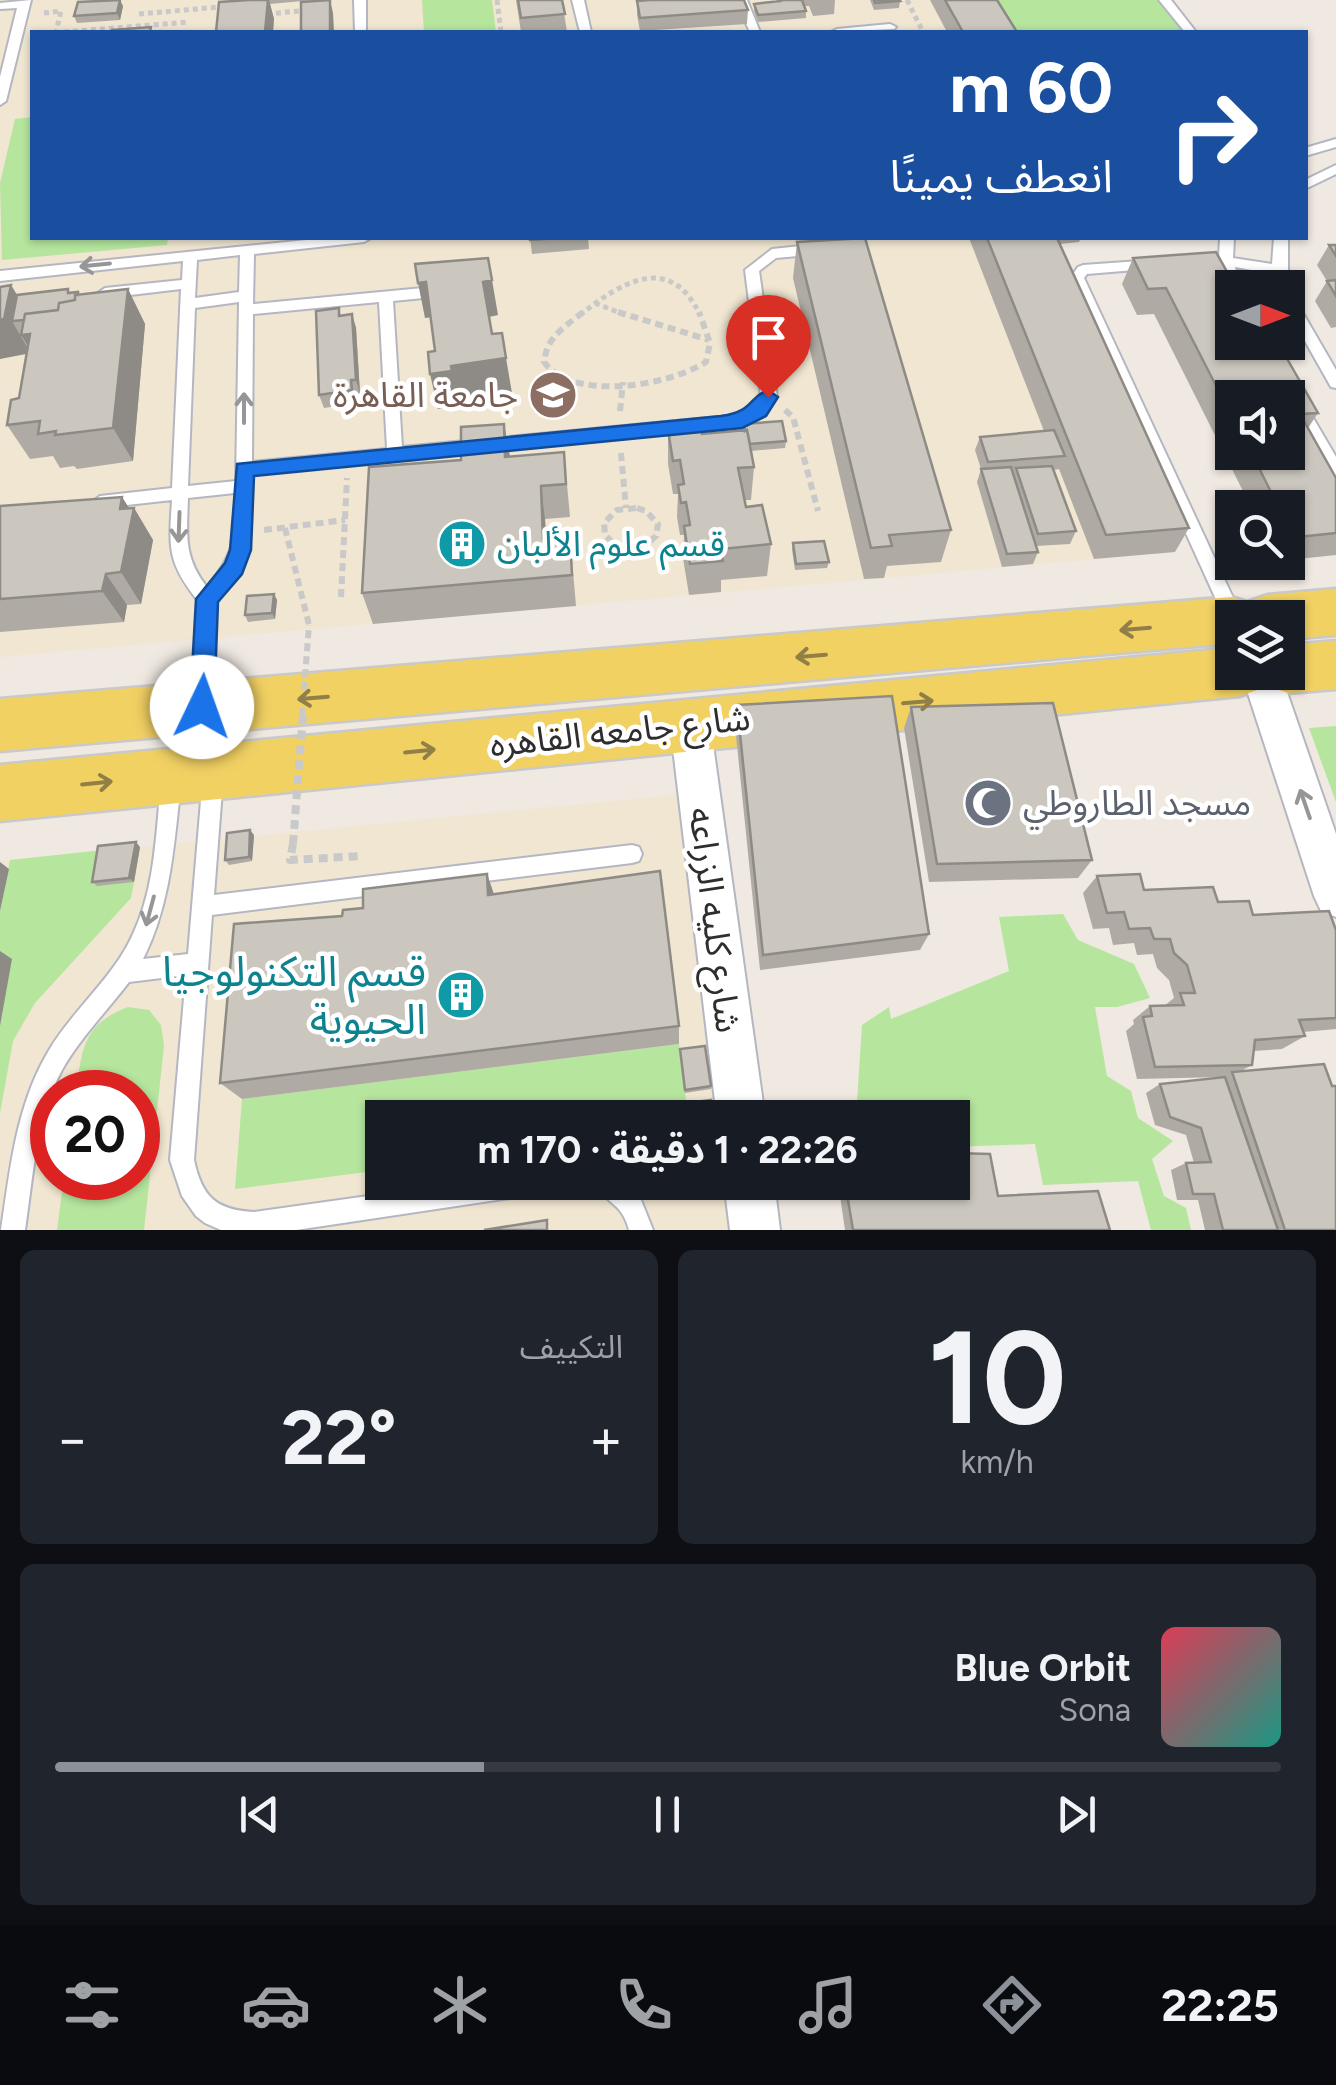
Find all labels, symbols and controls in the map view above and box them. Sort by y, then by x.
text: 60 m [949,45,1113,130]
icon: right [1148,70,1278,200]
text: انعطف يمينًا [889,149,1113,203]
one-way arrow [79,256,112,275]
north arrow [1215,270,1305,360]
map controls [1215,270,1305,690]
pin [726,295,811,398]
icon: arrive [741,310,796,365]
school or university icon: جامعة القاهرة [527,369,579,421]
place label: جامعة القاهرة [333,374,518,416]
button: sound [1215,380,1305,470]
one-way arrow [235,393,254,425]
button: search [1215,490,1305,580]
one-way arrow [170,511,189,543]
building icon: قسم علوم الألبان [436,518,488,570]
place label: قسم علوم الألبان [497,523,725,571]
button: layers [1215,600,1305,690]
one-way arrow [1120,619,1152,638]
one-way arrow [796,646,828,665]
position arrow [150,655,254,759]
one-way arrow [298,688,330,707]
one-way arrow [901,692,934,711]
street label: شارع جامعه القاهره [488,696,753,771]
one-way arrow [404,741,436,760]
one-way arrow [80,773,113,792]
mosque icon: مسجد الطاروطي [962,777,1014,829]
place label: مسجد الطاروطي [1023,782,1251,830]
one-way arrow [1294,789,1312,821]
street label: شارع كليه الزراعه [675,805,750,1036]
one-way arrow [140,895,159,926]
place label: قسم التكنولوجيا الحيوية [162,946,426,1045]
building icon: قسم التكنولوجيا الحيوية [435,969,487,1021]
speed limit sign: 20 [30,1070,160,1200]
text: 22:26 · 1 دقيقة · 170 m [477,1127,858,1173]
text: 10 [927,1300,1067,1456]
text: التكييف [520,1328,623,1366]
text: 22° [281,1393,397,1483]
text: − [55,1406,89,1472]
text: + [589,1406,623,1472]
text: km/h [960,1443,1034,1481]
text: Blue Orbit [955,1645,1131,1691]
text: Sona [1059,1691,1131,1729]
icon: previous [232,1787,287,1842]
icon: pause [640,1787,695,1842]
icon: next [1049,1787,1104,1842]
icon: filters [57,1970,127,2040]
icon: car [241,1970,311,2040]
icon: climate [425,1970,495,2040]
icon: phone [609,1970,679,2040]
icon: music [793,1970,863,2040]
icon: directions [977,1970,1047,2040]
text: 22:25 [1161,1978,1279,2032]

